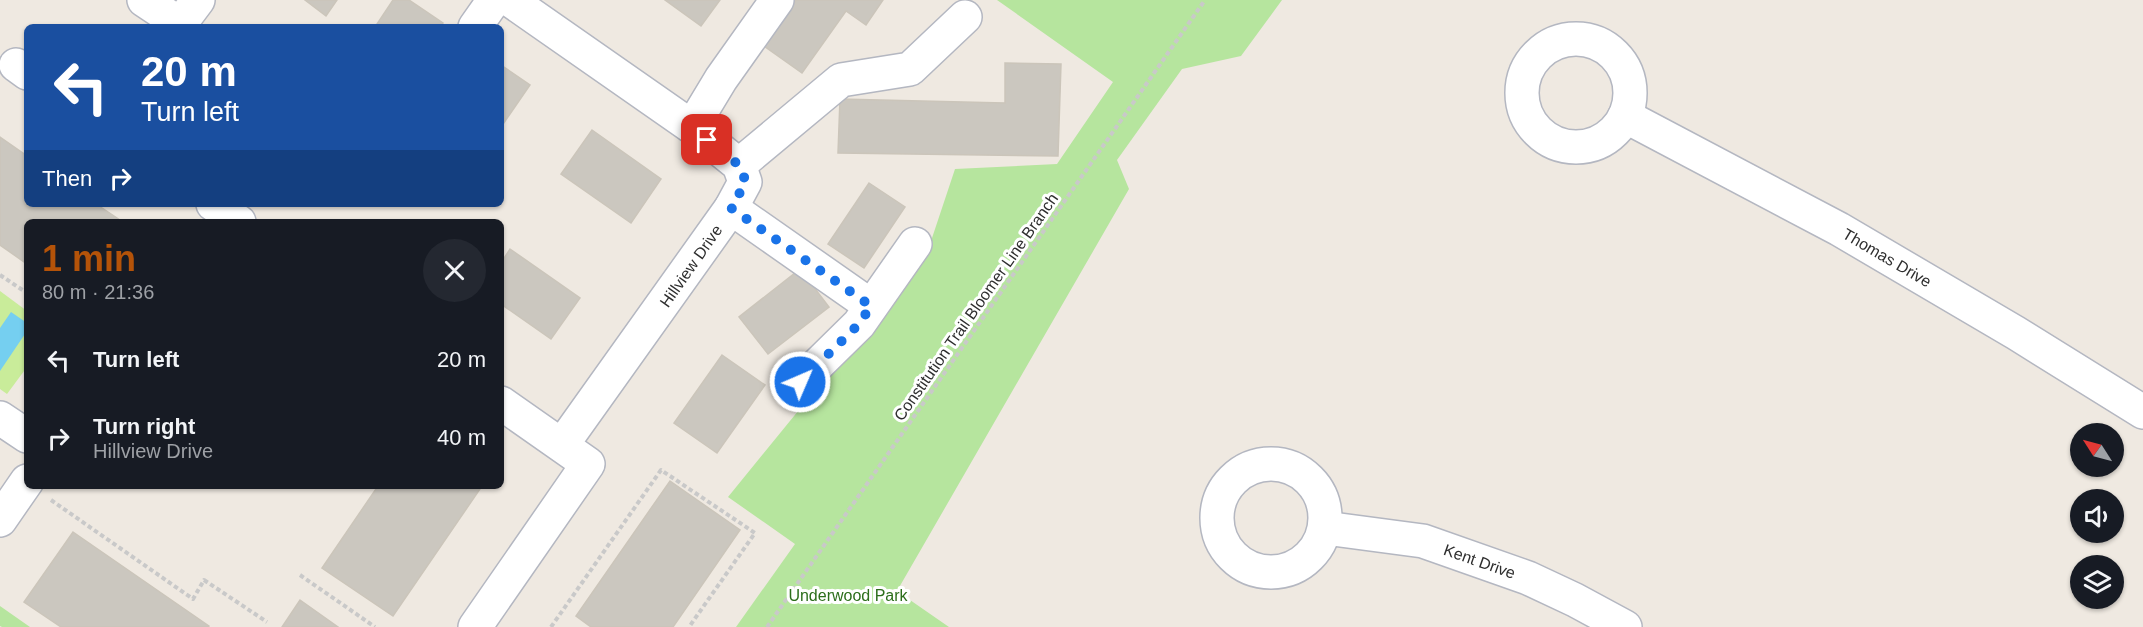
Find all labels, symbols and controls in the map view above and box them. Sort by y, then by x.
icon: left [42,48,120,126]
text: 20 m [141,48,237,95]
text: Turn left [141,97,239,127]
pin [681,114,732,165]
icon: arrive [690,123,723,156]
icon: right [104,162,137,195]
text: Then [42,166,92,191]
street label: Constitution Trail Bloomer Line Branch [891,190,1061,424]
street label: Hillview Drive [657,222,726,310]
street label: Thomas Drive [1840,225,1935,290]
text: 1 min [42,238,136,279]
button: close [423,239,486,302]
text: 80 m · 21:36 [42,281,154,303]
icon: left [42,344,75,377]
text: Turn left [93,347,179,372]
text: 20 m [437,347,486,372]
position arrow [768,350,832,414]
text: Turn right [93,414,195,439]
icon: right [42,422,75,455]
north arrow [2070,423,2124,477]
map controls [2070,423,2124,609]
text: 40 m [437,425,486,450]
text: Hillview Drive [93,440,213,462]
button: sound [2070,489,2124,543]
street label: Kent Drive [1442,541,1518,581]
button: layers [2070,555,2124,609]
park label: Underwood Park [788,587,909,604]

